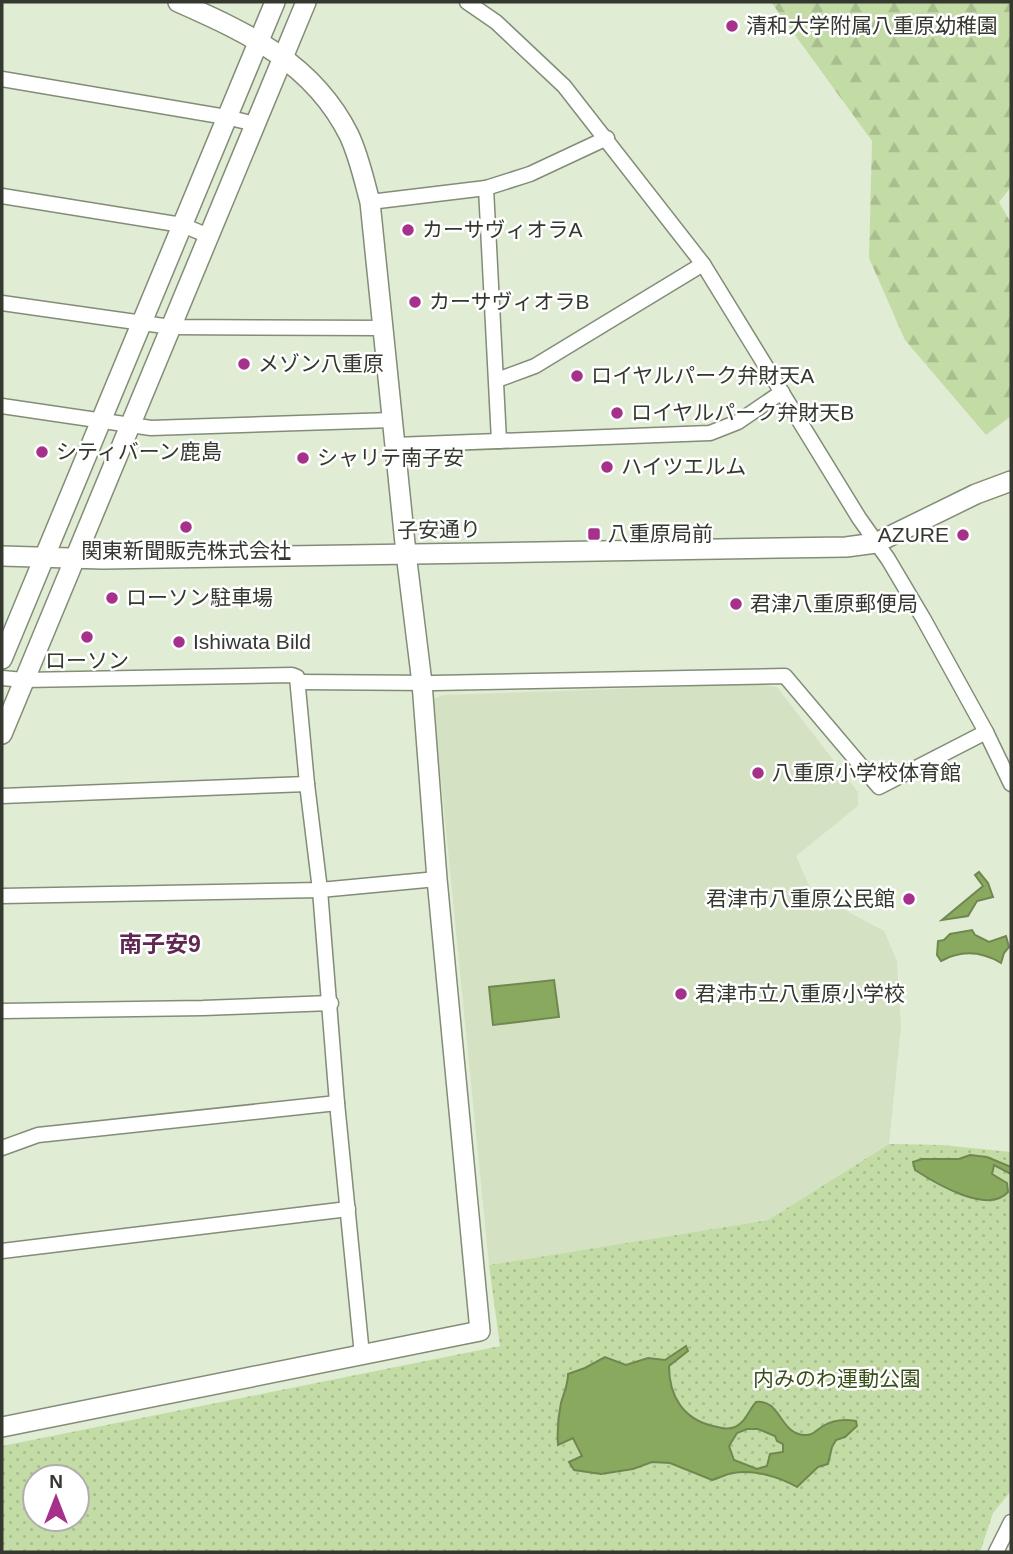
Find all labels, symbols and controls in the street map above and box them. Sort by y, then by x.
place label: 清和大学附属八重原幼稚園 [746,14,998,37]
marker: 清和大学附属八重原幼稚園 [724,18,740,34]
place label: カーサヴィオラA [422,218,583,241]
marker: カーサヴィオラA [400,222,416,238]
place label: カーサヴィオラB [429,290,590,313]
marker: カーサヴィオラB [407,294,423,310]
place label: メゾン八重原 [258,352,384,375]
marker: メゾン八重原 [236,356,252,372]
place label: ロイヤルパーク弁財天A [591,364,814,387]
marker: ロイヤルパーク弁財天A [569,368,585,384]
place label: ロイヤルパーク弁財天B [631,401,854,424]
marker: ロイヤルパーク弁財天B [609,405,625,421]
place label: シティバーン鹿島 [56,440,222,463]
marker: シティバーン鹿島 [34,444,50,460]
place label: シャリテ南子安 [317,446,464,469]
marker: シャリテ南子安 [295,450,311,466]
place label: ハイツエルム [621,455,746,478]
marker: ハイツエルム [599,459,615,475]
street label: 子安通り [397,517,481,542]
marker: 関東新聞販売株式会社 [178,519,194,535]
place label: 八重原局前 [608,522,713,545]
place label: AZURE [878,523,949,546]
marker: 八重原局前 [586,526,602,542]
marker: AZURE [955,527,971,543]
place label: 関東新聞販売株式会社 [81,539,291,562]
place label: ローソン駐車場 [126,586,273,609]
marker: ローソン駐車場 [104,590,120,606]
place label: 君津八重原郵便局 [750,592,918,615]
marker: 君津八重原郵便局 [728,596,744,612]
marker: ローソン [79,629,95,645]
place label: Ishiwata Bild [193,630,311,653]
marker: Ishiwata Bild [171,634,187,650]
place label: ローソン [45,649,129,672]
place label: 八重原小学校体育館 [772,761,961,784]
marker: 八重原小学校体育館 [750,765,766,781]
place label: 君津市八重原公民館 [706,887,895,910]
marker: 君津市八重原公民館 [901,891,917,907]
district label: 南子安9 [119,931,201,957]
place label: 君津市立八重原小学校 [695,982,905,1005]
marker: 君津市立八重原小学校 [673,986,689,1002]
park label: 内みのわ運動公園 [753,1367,921,1390]
north arrow [21,1463,91,1533]
text: N [49,1471,63,1492]

